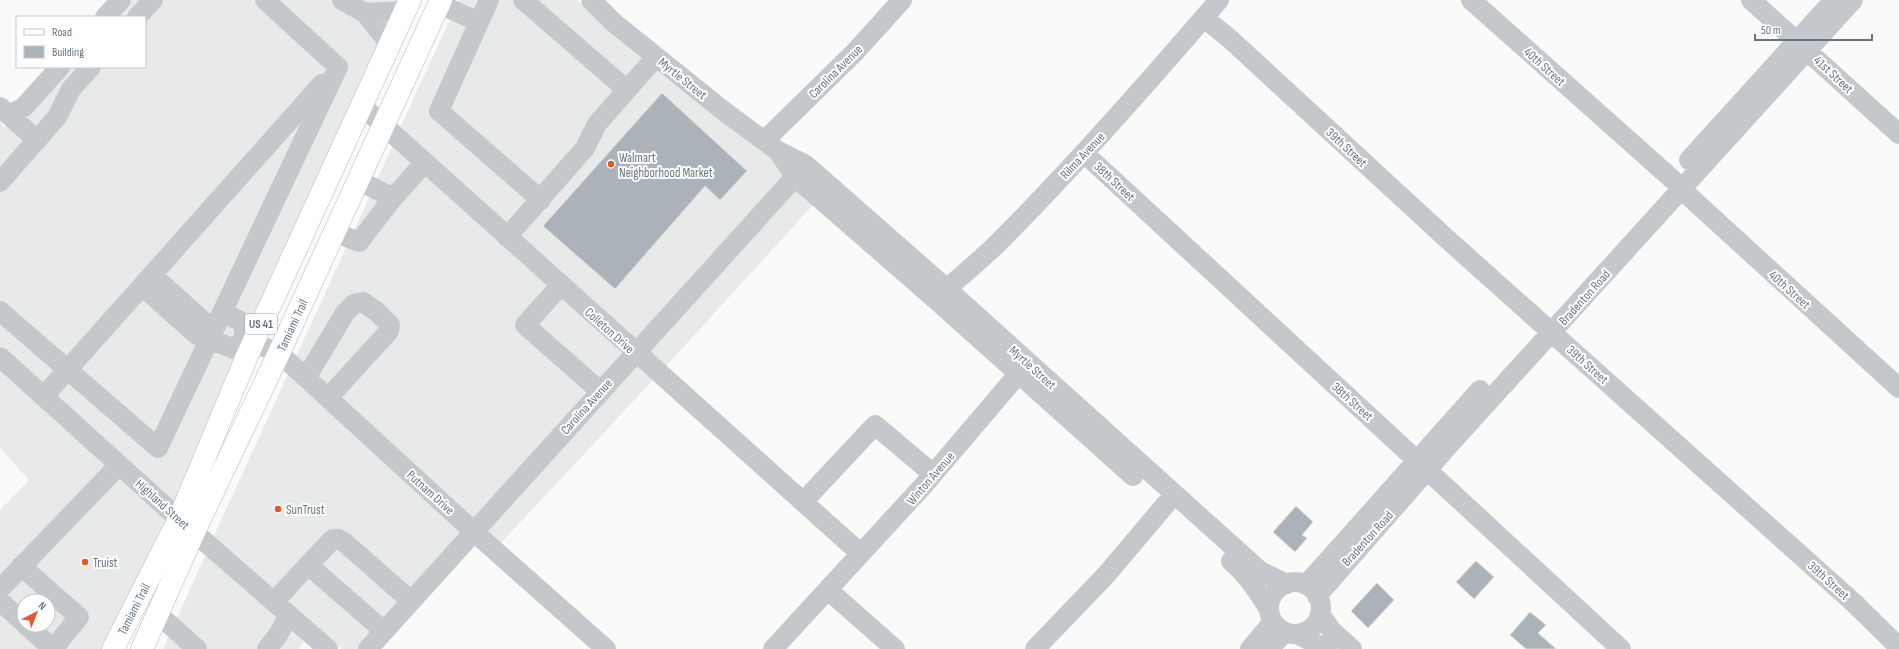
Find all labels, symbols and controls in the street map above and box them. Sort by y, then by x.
legend [16,16,146,68]
scale bar [1755,16,1872,42]
text: 50 m [1761,23,1781,38]
text: Road [52,25,72,40]
street label: Carolina Avenue [805,41,866,102]
street label: 40th Street [1520,44,1568,90]
text: Building [52,45,84,60]
street label: 41st Street [1810,52,1856,97]
street label: Myrtle Street [655,54,710,103]
street label: 39th Street [1322,125,1370,171]
street label: Rilma Avenue [1057,129,1108,182]
place label: Walmart Neighborhood Market [619,150,713,181]
marker: Walmart Neighborhood Market [606,159,616,169]
street label: 38th Street [1091,159,1138,205]
street label: Bradenton Road [1556,267,1614,329]
street label: 40th Street [1765,267,1813,313]
street label: Tamiami Trail [274,297,312,354]
street label: Colleton Drive [581,304,637,357]
road number: US 41 [245,314,277,334]
street label: Myrtle Street [1006,342,1059,393]
street label: 39th Street [1563,342,1611,388]
street label: Carolina Avenue [558,375,616,438]
street label: 38th Street [1328,379,1376,424]
street label: Winton Avenue [903,449,958,509]
street label: Putnam Drive [403,467,457,518]
street label: Highland Street [132,476,193,533]
place label: SunTrust [286,502,325,518]
marker: SunTrust [273,504,283,514]
street label: Bradenton Road [1339,508,1397,570]
place label: Truist [93,555,118,571]
marker: Truist [80,557,90,567]
street label: 39th Street [1804,558,1852,604]
street label: Tamiami Trail [114,581,154,638]
north arrow [16,593,56,633]
text: N [36,599,49,613]

